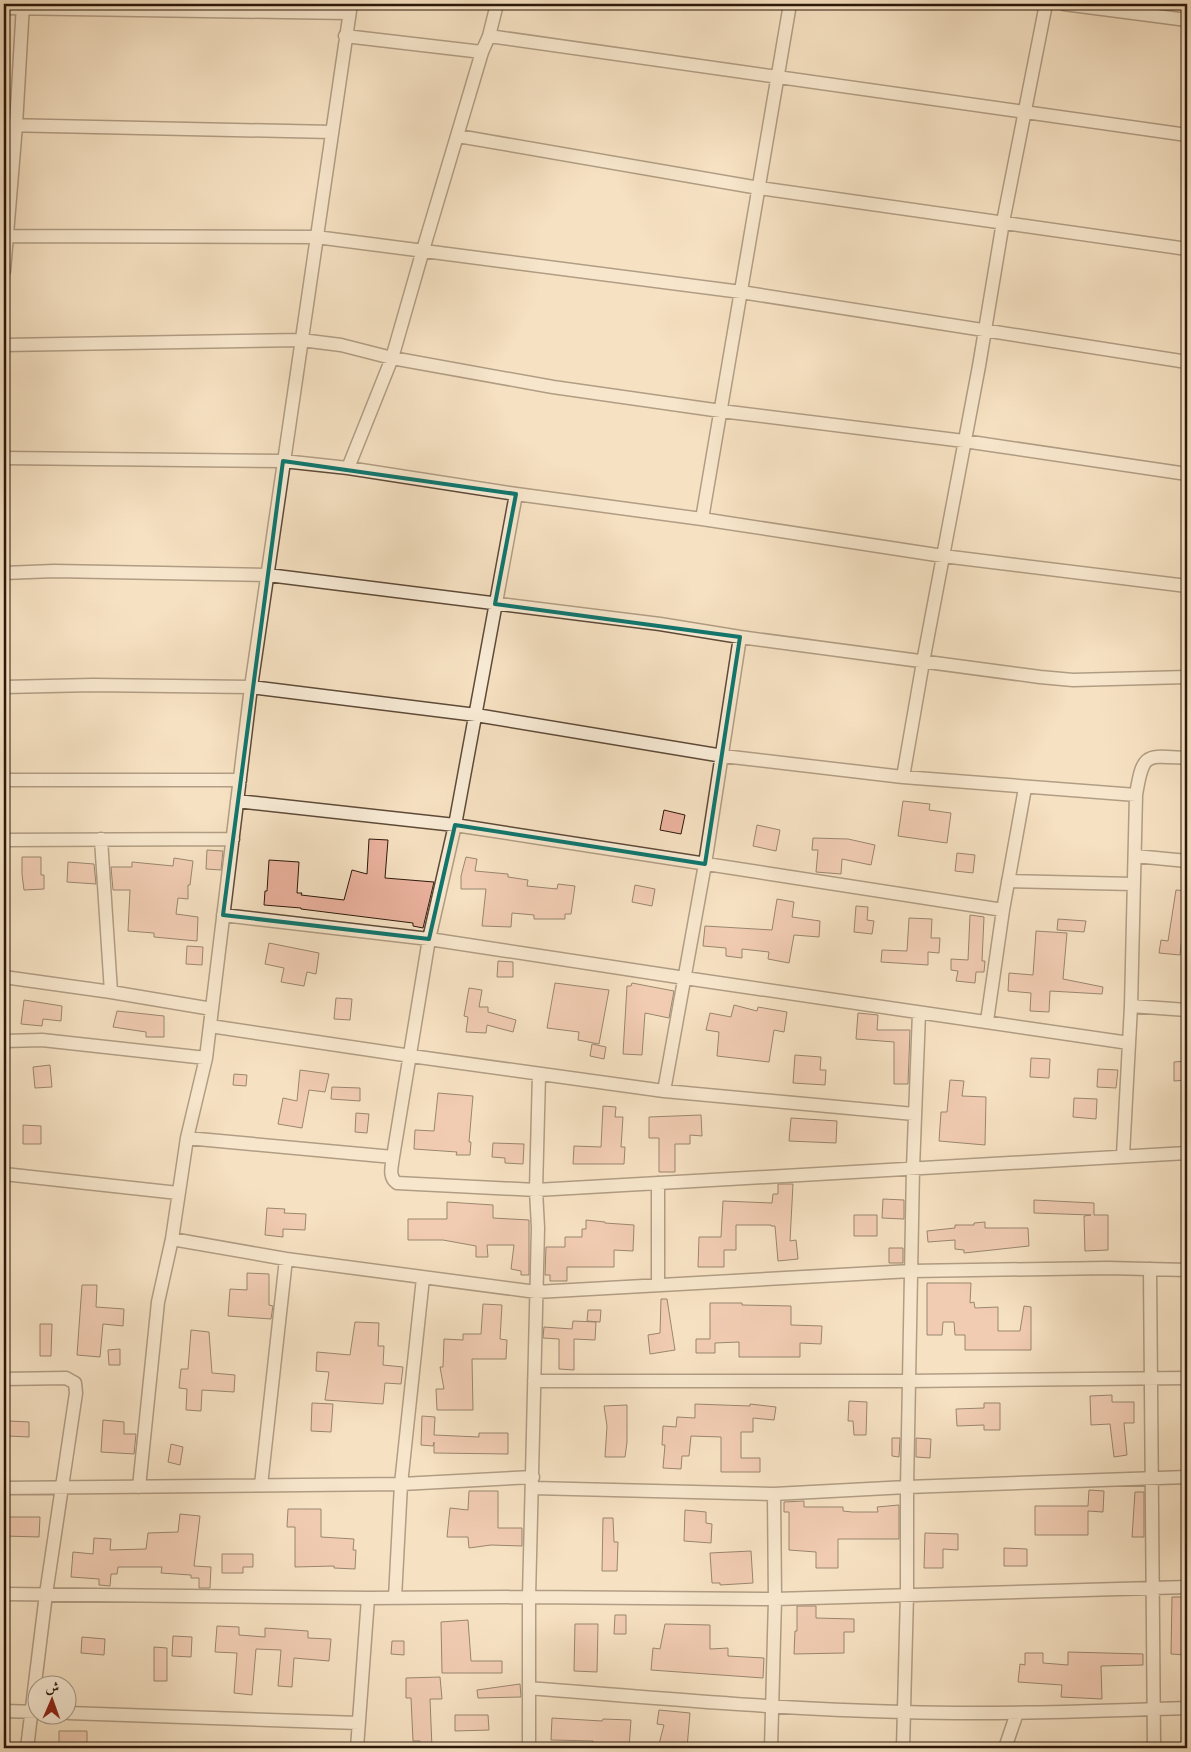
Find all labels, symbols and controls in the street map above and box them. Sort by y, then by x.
north arrow [28,1674,78,1724]
text: ش [45,1678,60,1697]

